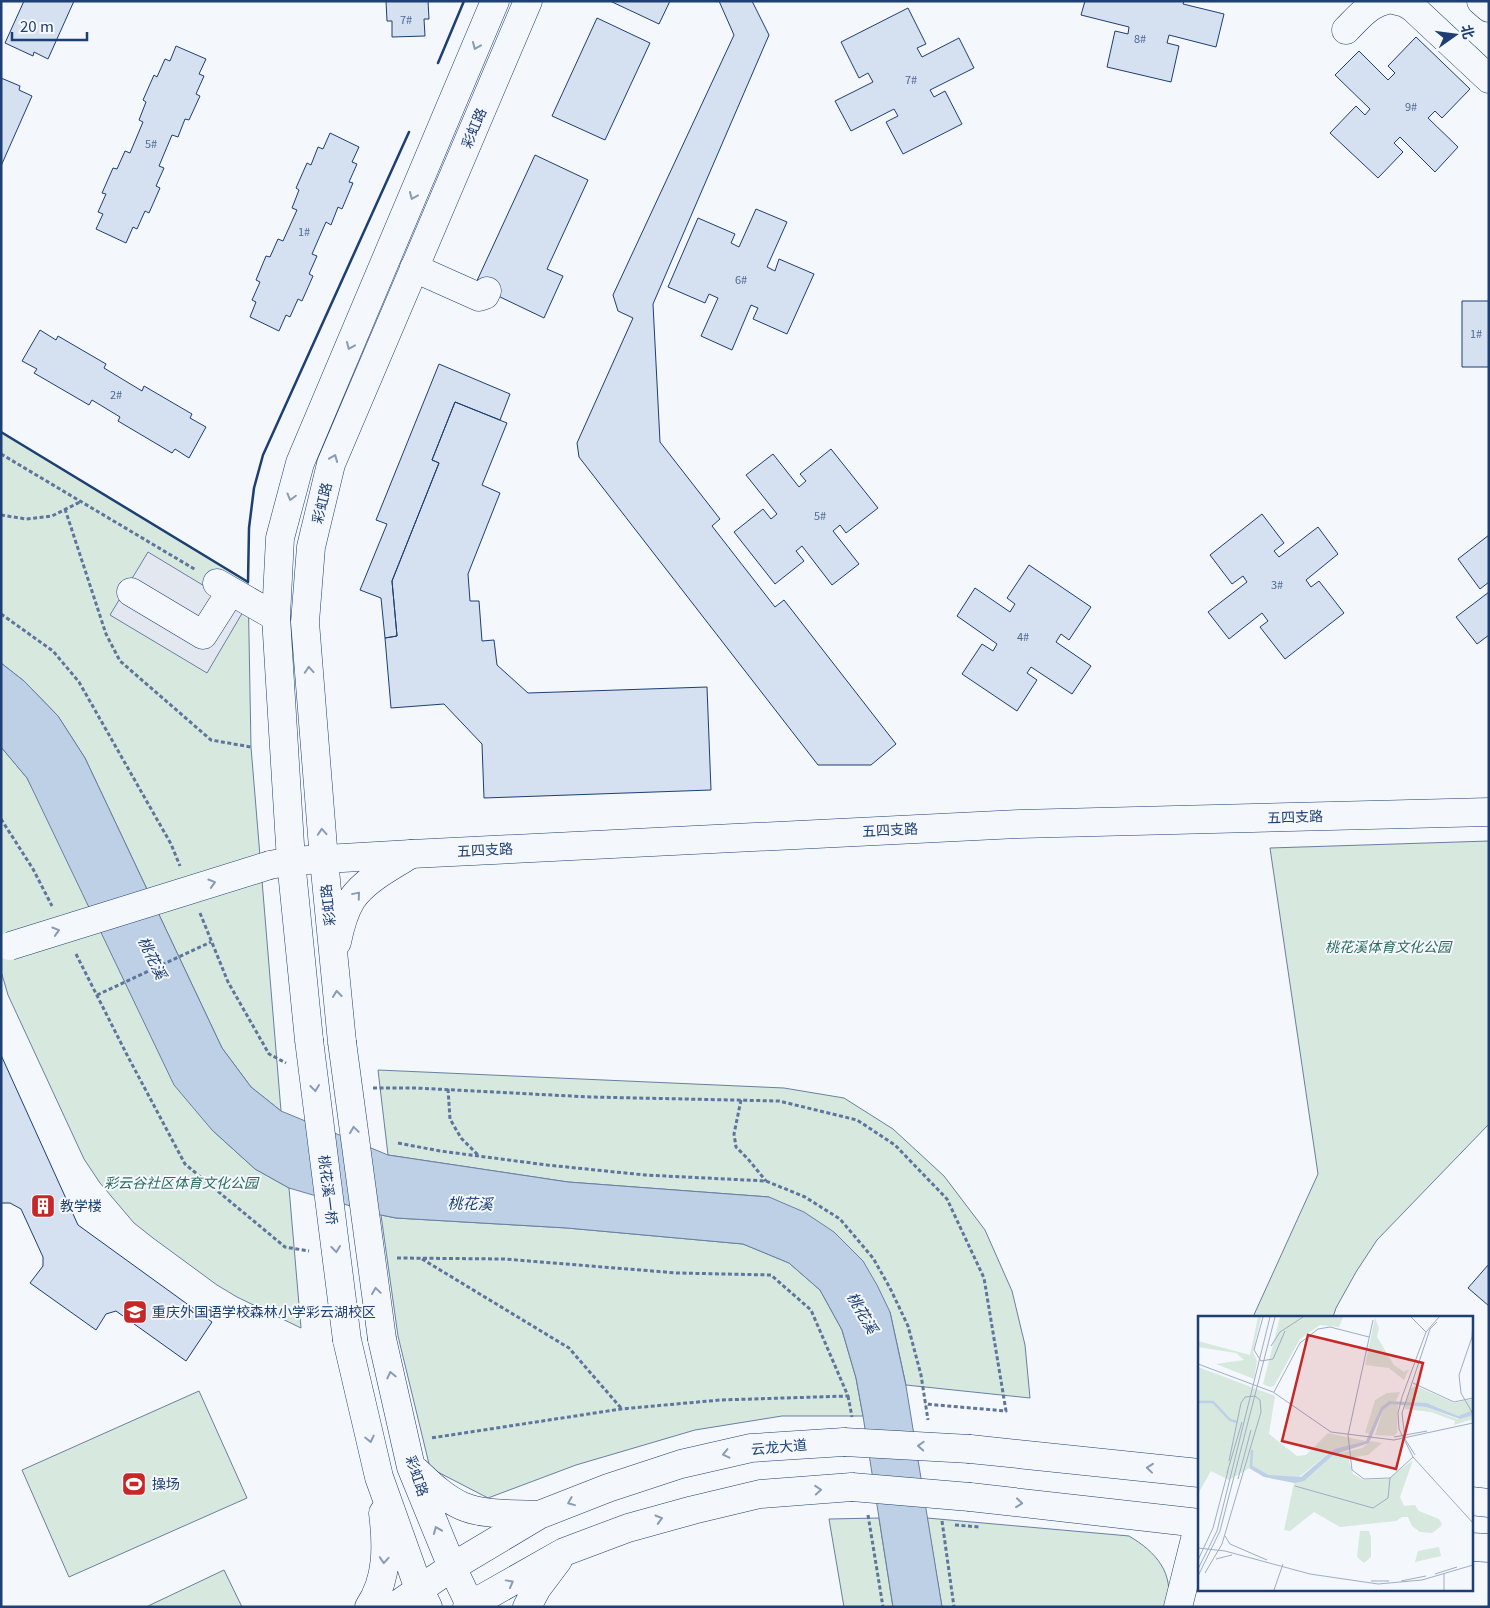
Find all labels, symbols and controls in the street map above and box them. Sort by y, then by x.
scale bar [12,10,88,42]
north arrow [1430,10,1480,60]
house number: 7# [400,11,412,27]
text: 20 m [20,15,54,36]
text: 北 [1457,22,1480,41]
house number: 8# [1134,30,1146,46]
one-way arrow [471,41,482,50]
house number: 7# [905,71,917,87]
house number: 9# [1405,98,1417,114]
street label: 彩虹路 [456,104,490,151]
house number: 5# [145,135,157,151]
one-way arrow [408,191,419,200]
house number: 1# [298,223,310,239]
house number: 6# [735,271,747,287]
house number: 1# [1470,325,1482,341]
one-way arrow [345,341,356,350]
house number: 2# [110,386,122,402]
one-way arrow [328,454,338,463]
street label: 彩虹路 [306,480,336,526]
one-way arrow [286,493,297,501]
house number: 5# [814,507,826,523]
house number: 3# [1271,576,1283,592]
house number: 4# [1017,628,1029,644]
one-way arrow [304,665,315,673]
street label: 五四支路 [1267,805,1323,827]
street label: 五四支路 [861,818,918,840]
one-way arrow [316,828,327,836]
street label: 五四支路 [456,838,513,860]
one-way arrow [207,879,215,889]
street label: 彩虹路 [315,883,339,927]
one-way arrow [351,892,359,901]
one-way arrow [52,927,60,937]
water label: 桃花溪 [134,933,174,984]
park label: 桃花溪体育文化公园 [1325,936,1453,956]
one-way arrow [332,989,343,997]
one-way arrow [309,1084,320,1092]
one-way arrow [349,1126,360,1134]
street label: 桃花溪一桥 [315,1154,343,1226]
park label: 彩云谷社区体育文化公园 [104,1172,260,1192]
water label: 桃花溪 [447,1192,495,1213]
building icon: 教学楼 [30,1193,56,1219]
place label: 教学楼 [60,1195,102,1215]
one-way arrow [330,1245,340,1254]
one-way arrow [371,1287,382,1295]
water label: 桃花溪 [843,1288,885,1339]
school or university icon: 重庆外国语学校森林小学彩云湖校区 [122,1299,148,1325]
place label: 重庆外国语学校森林小学彩云湖校区 [152,1301,376,1321]
inset map [1198,1316,1472,1590]
one-way arrow [386,1371,396,1380]
one-way arrow [364,1434,375,1443]
street label: 云龙大道 [750,1434,808,1458]
one-way arrow [917,1441,925,1452]
one-way arrow [722,1448,731,1459]
street label: 彩虹路 [402,1453,434,1499]
one-way arrow [1146,1463,1154,1474]
sports icon: 操场 [121,1471,147,1497]
place label: 操场 [152,1473,180,1493]
one-way arrow [814,1485,822,1496]
one-way arrow [568,1497,576,1507]
one-way arrow [1015,1497,1023,1508]
one-way arrow [654,1515,662,1525]
one-way arrow [433,1527,443,1535]
one-way arrow [379,1556,390,1564]
one-way arrow [504,1579,513,1589]

